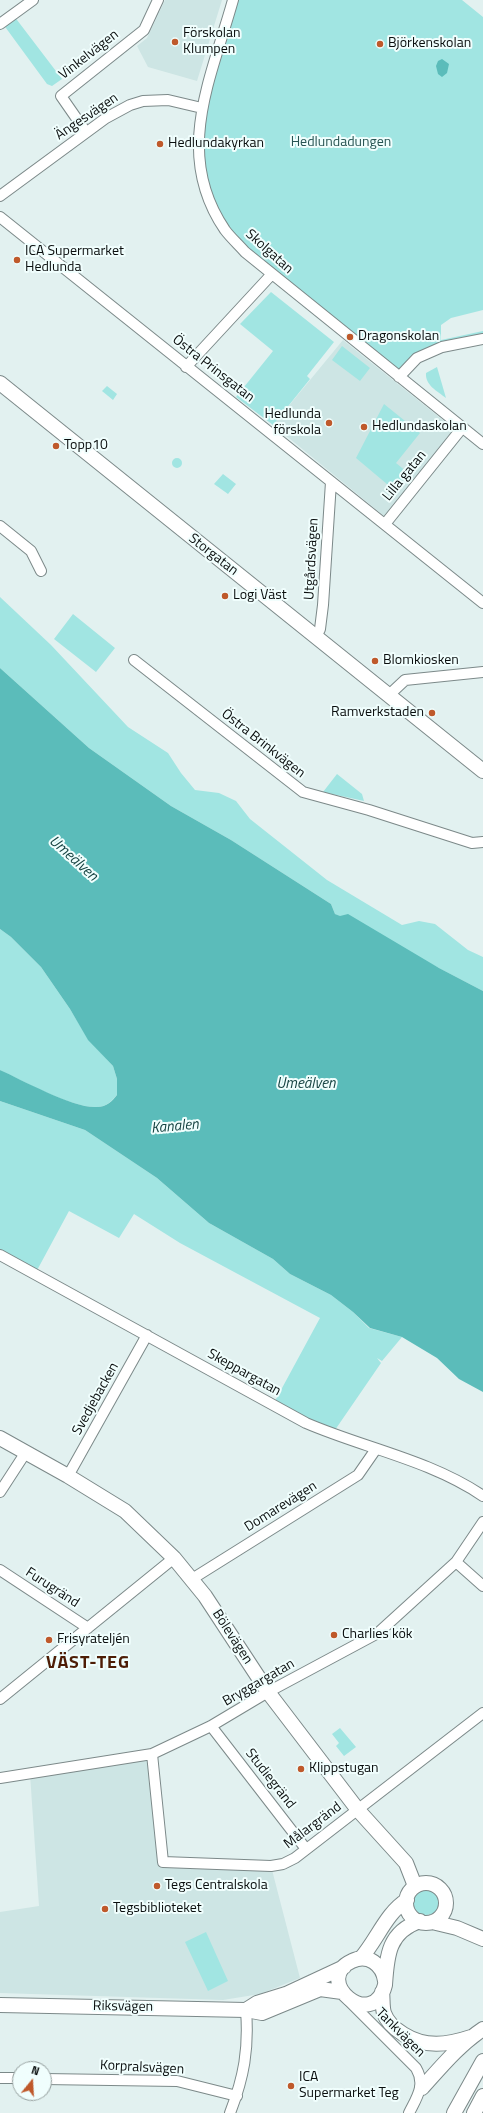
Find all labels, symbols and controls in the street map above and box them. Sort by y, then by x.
place label: Förskolan Klumpen [183,26,241,58]
street label: Vinkelvägen [56,27,122,83]
place label: Björkenskolan [388,36,471,52]
marker: Förskolan Klumpen [170,37,180,47]
marker: Björkenskolan [375,39,385,49]
street label: Ängesvägen [52,90,122,144]
park label: Hedlundadungen [291,135,391,151]
place label: Hedlundakyrkan [168,136,264,152]
marker: Hedlundakyrkan [155,139,165,149]
street label: Skolgatan [242,226,296,278]
place label: ICA Supermarket Hedlunda [25,244,124,276]
marker: ICA Supermarket Hedlunda [12,255,22,265]
place label: Dragonskolan [358,329,439,345]
street label: Östra Prinsgatan [169,332,257,406]
marker: Dragonskolan [345,332,355,342]
place label: Hedlunda förskola [265,407,321,440]
marker: Hedlunda förskola [324,418,334,428]
place label: Hedlundaskolan [372,419,467,435]
marker: Hedlundaskolan [359,422,369,432]
place label: Topp10 [64,438,108,454]
marker: Topp10 [51,441,61,451]
street label: Lilla gatan [380,447,430,505]
street label: Utgårdsvägen [301,518,323,600]
street label: Storgatan [185,530,241,580]
place label: Logi Väst [233,588,287,604]
marker: Logi Väst [220,591,230,601]
place label: Blomkiosken [383,653,459,669]
marker: Blomkiosken [370,656,380,666]
place label: Ramverkstaden [331,705,424,721]
street label: Östra Brinkvägen [218,706,308,782]
marker: Ramverkstaden [427,708,437,718]
water label: Umeälven [45,833,101,885]
water label: Umeälven [276,1075,336,1093]
water label: Kanalen [150,1116,200,1138]
street label: Skeppargatan [204,1346,284,1400]
street label: Svedjebacken [69,1360,123,1438]
street label: Domarevägen [242,1478,320,1536]
street label: Furugränd [22,1564,82,1612]
street label: Bölevägen [208,1607,256,1667]
place label: Charlies kök [342,1627,413,1643]
marker: Charlies kök [329,1630,339,1640]
place label: Frisyrateljén [57,1632,130,1648]
marker: Frisyrateljén [44,1635,54,1645]
district label: VÄST-TEG [46,1653,130,1675]
street label: Bryggargatan [220,1656,298,1710]
street label: Studiegränd [241,1746,299,1812]
place label: Klippstugan [309,1761,379,1777]
marker: Klippstugan [296,1764,306,1774]
street label: Målargränd [281,1799,345,1853]
place label: Tegs Centralskola [165,1878,268,1894]
marker: Tegs Centralskola [152,1881,162,1891]
place label: Tegsbiblioteket [113,1901,202,1917]
marker: Tegsbiblioteket [100,1904,110,1914]
street label: Riksvägen [93,1998,153,2016]
street label: Tankvägen [372,2005,428,2061]
street label: Korpralsvägen [99,2057,185,2079]
north arrow [12,2061,52,2101]
text: N [29,2062,41,2079]
place label: ICA Supermarket Teg [299,2070,399,2102]
marker: ICA Supermarket Teg [286,2081,296,2091]

